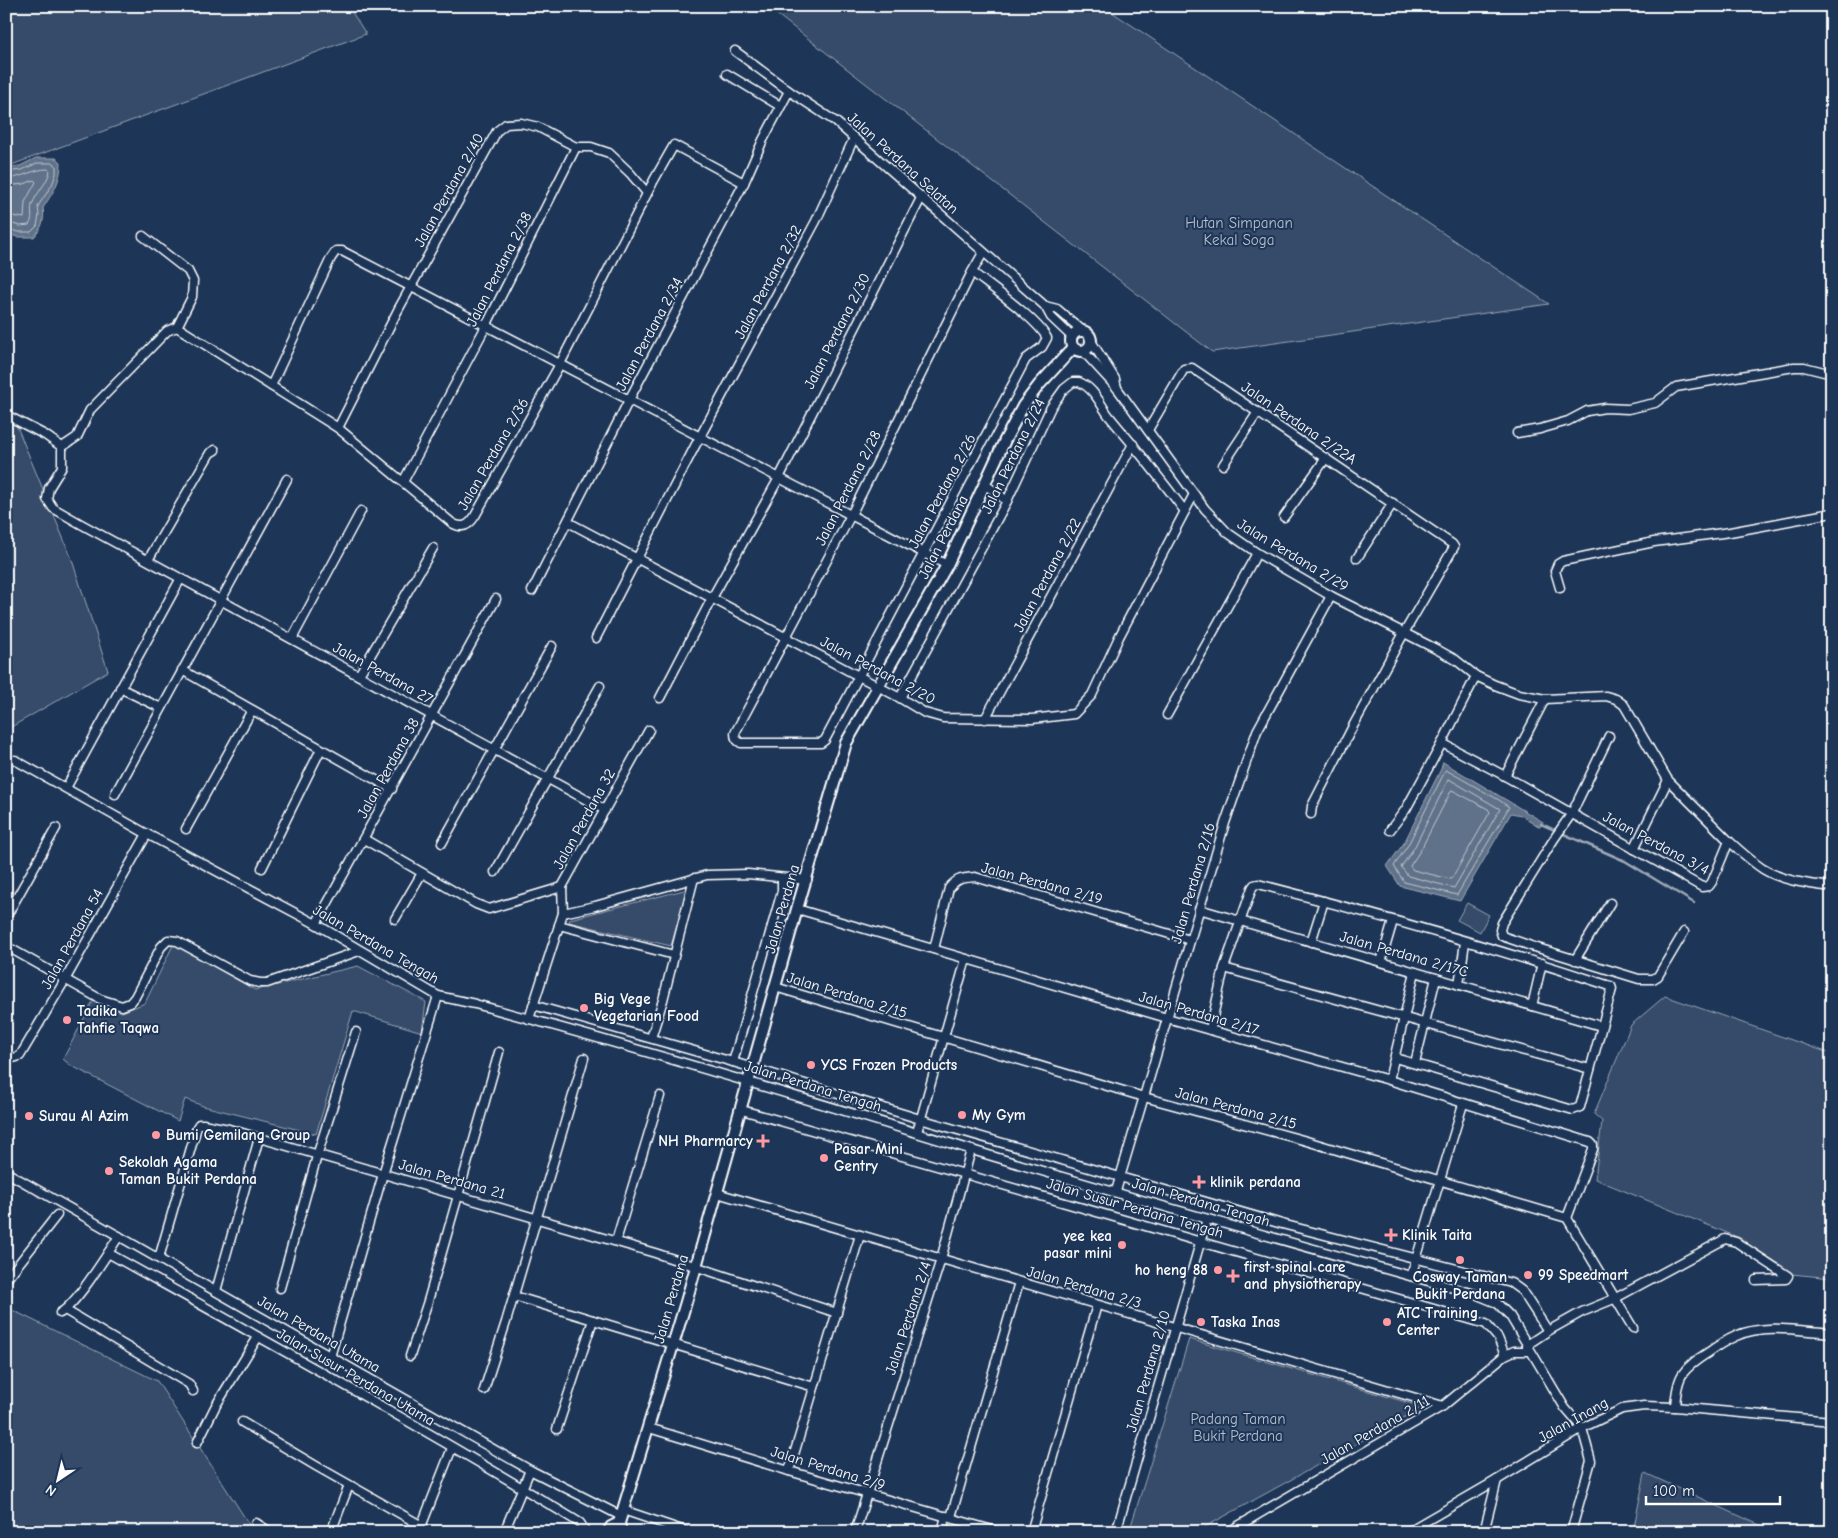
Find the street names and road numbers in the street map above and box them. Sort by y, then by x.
street label: Jalan Perdana Selatan [844,108,962,218]
street label: Jalan Perdana 2/40 [410,130,488,250]
street label: Jalan Perdana 2/38 [462,209,536,329]
street label: Jalan Perdana 2/32 [730,222,806,342]
street label: Jalan Perdana 2/30 [800,270,874,392]
street label: Jalan Perdana 2/34 [612,274,686,394]
street label: Jalan Perdana 2/22A [1238,378,1360,468]
street label: Jalan Perdana 2/36 [454,395,532,513]
street label: Jalan Perdana 2/24 [977,395,1049,517]
street label: Jalan Perdana 2/28 [811,428,885,548]
street label: Jalan Perdana 2/26 [904,431,980,551]
street label: Jalan Perdana [914,492,972,582]
street label: Jalan Perdana 2/22 [1009,515,1085,635]
street label: Jalan Perdana 2/29 [1234,515,1352,595]
street label: Jalan Perdana 2/20 [817,632,939,708]
street label: Jalan Perdana 27 [330,638,436,708]
street label: Jalan Perdana 38 [353,715,423,821]
street label: Jalan Perdana 32 [549,766,619,872]
street label: Jalan Perdana 3/4 [1600,807,1712,879]
street label: Jalan Perdana 2/16 [1167,820,1219,946]
street label: Jalan Perdana 2/19 [979,858,1105,908]
street label: Jalan Perdana [761,863,803,955]
street label: Jalan Perdana 54 [37,886,107,992]
street label: Jalan Perdana Tengah [310,901,442,987]
street label: Jalan Perdana 2/17C [1338,927,1470,981]
street label: Jalan Perdana 2/15 [785,968,909,1022]
street label: Jalan Perdana 2/17 [1137,987,1261,1039]
street label: Jalan Perdana Tengah [742,1057,884,1115]
street label: Jalan Perdana 2/15 [1173,1083,1299,1133]
street label: Jalan Perdana 21 [397,1155,508,1203]
street label: Jalan Susur Perdana Tengah [1044,1174,1226,1242]
street label: Jalan Perdana Tengah [1130,1174,1272,1230]
street label: Jalan Perdana [650,1253,692,1345]
street label: Jalan Perdana 2/4 [881,1259,935,1377]
street label: Jalan Perdana 2/3 [1025,1262,1143,1312]
street label: Jalan Perdana Utama [255,1292,383,1376]
street label: Jalan Perdana 2/10 [1122,1308,1174,1434]
street label: Jalan Susur Perdana Utama [274,1324,438,1430]
street label: Jalan Perdana 2/11 [1317,1391,1433,1468]
street label: Jalan Inang [1535,1393,1611,1447]
street label: Jalan Perdana 2/9 [769,1442,887,1494]

